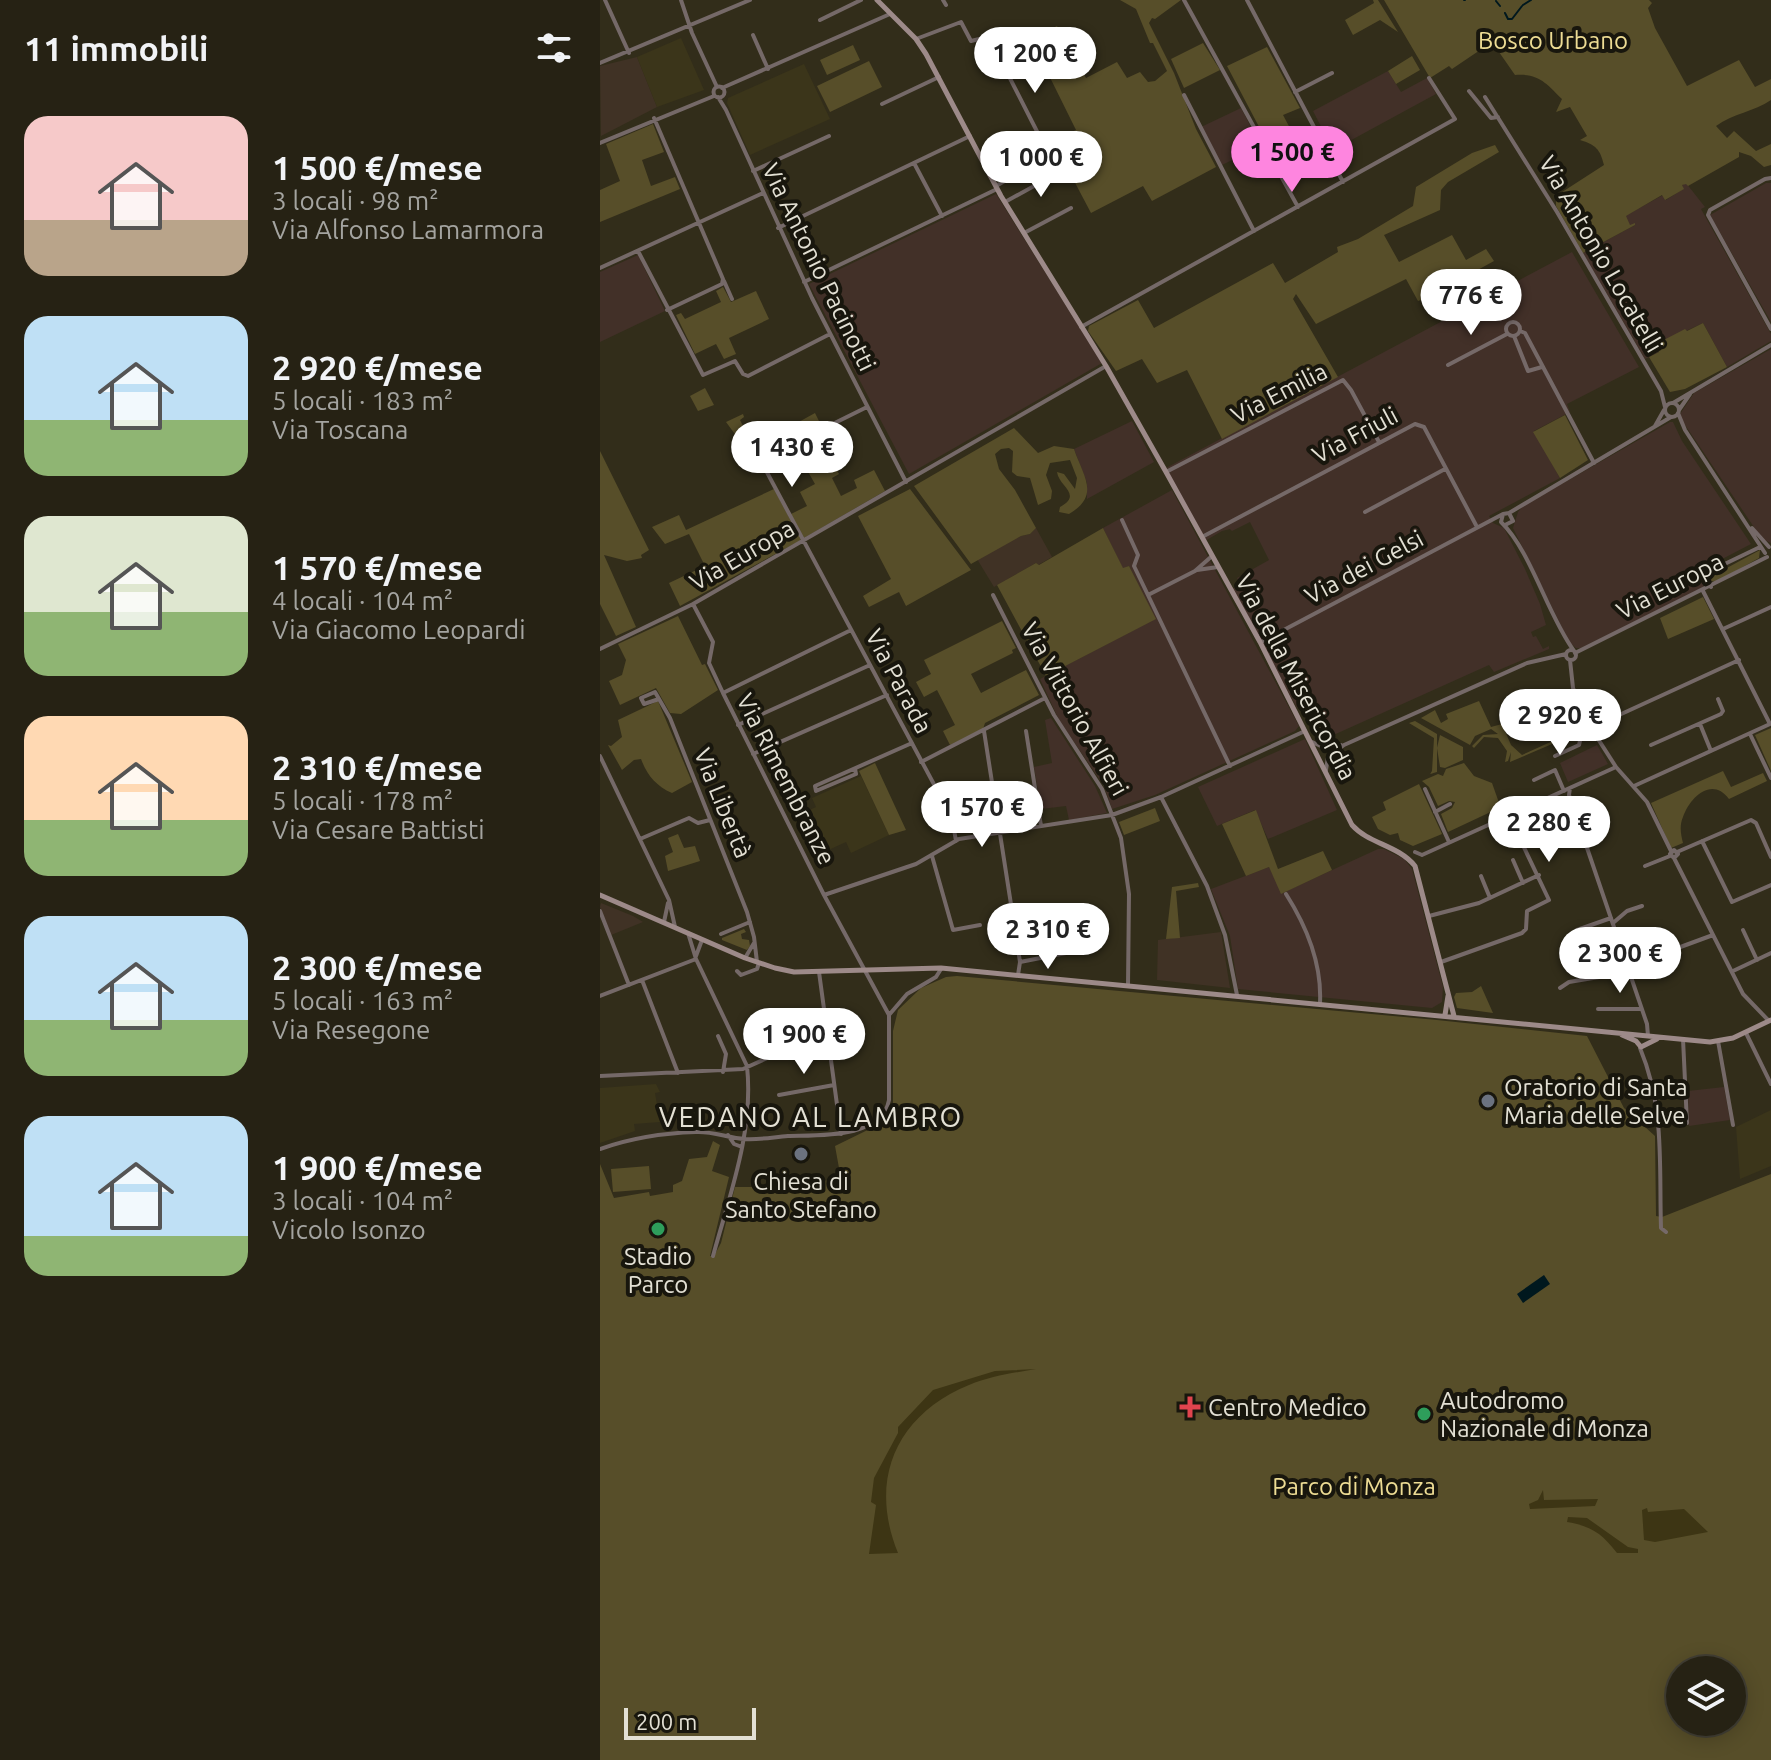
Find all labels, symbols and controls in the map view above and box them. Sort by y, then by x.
icon: filters [532,26,576,70]
pin: 1 200 € [961,27,1109,95]
park label: Bosco Urbano [1478,27,1628,54]
text: 11 immobili [24,29,209,67]
text: 1 200 € [992,38,1078,67]
pin: 1 500 € [1218,126,1366,194]
pin: 1 000 € [967,131,1115,199]
text: 1 500 € [1249,137,1335,166]
text: 1 000 € [998,142,1084,171]
icon: home [88,148,184,244]
text: 1 500 €/mese [272,148,483,186]
street label: Via Antonio Locatelli [1534,151,1668,357]
street label: Via Antonio Pacinotti [757,159,881,375]
text: 3 locali · 98 m² [272,186,439,215]
text: Via Alfonso Lamarmora [272,215,544,244]
pin: 776 € [1415,269,1527,337]
text: 776 € [1439,280,1503,309]
icon: home [88,348,184,444]
text: 2 920 €/mese [272,348,483,386]
street label: Via Emilia [1226,357,1332,429]
text: 5 locali · 183 m² [272,386,453,415]
street label: Via Friuli [1308,401,1402,469]
text: Via Toscana [272,415,408,444]
pin: 1 430 € [718,421,866,489]
text: 1 430 € [749,432,835,461]
street label: Via Europa [685,514,799,596]
street label: Via dei Gelsi [1300,525,1428,609]
icon: home [88,548,184,644]
text: 1 570 €/mese [272,548,483,586]
street label: Via Europa [1612,548,1728,624]
street label: Via della Misericordia [1230,570,1362,784]
text: 4 locali · 104 m² [272,586,453,615]
text: Via Giacomo Leopardi [272,615,525,644]
street label: Via Vittorio Alfieri [1016,618,1134,800]
street label: Via Parada [860,624,938,738]
street label: Via Rimembranze [731,689,841,869]
pin: 2 920 € [1486,689,1634,757]
text: 2 920 € [1517,700,1603,729]
street label: Via Libertà [689,744,757,862]
icon: home [88,748,184,844]
text: 2 310 €/mese [272,748,483,786]
pin: 1 570 € [908,781,1056,849]
text: 5 locali · 178 m² [272,786,453,815]
text: 1 570 € [939,792,1025,821]
pin: 2 280 € [1475,796,1623,864]
text: 2 280 € [1506,807,1592,836]
text: Via Cesare Battisti [272,815,484,844]
pin: 2 310 € [974,903,1122,971]
text: 2 310 € [1005,914,1091,943]
pin: 2 300 € [1546,927,1694,995]
text: 2 300 € [1577,938,1663,967]
icon: home [88,948,184,1044]
text: 2 300 €/mese [272,948,483,986]
text: 5 locali · 163 m² [272,986,453,1015]
pin: 1 900 € [730,1008,878,1076]
text: Via Resegone [272,1015,430,1044]
text: 1 900 € [761,1019,847,1048]
place label: Oratorio di Santa Maria delle Selve [1504,1074,1688,1129]
marker: Oratorio di Santa Maria delle Selve [1479,1092,1497,1110]
district label: VEDANO AL LAMBRO [659,1101,963,1132]
marker: Chiesa di Santo Stefano [792,1145,810,1163]
icon: home [88,1148,184,1244]
text: 1 900 €/mese [272,1148,483,1186]
place label: Chiesa di Santo Stefano [725,1168,877,1223]
text: 3 locali · 104 m² [272,1186,453,1215]
text: Vicolo Isonzo [272,1215,426,1244]
marker: Stadio Parco [649,1220,667,1238]
place label: Stadio Parco [624,1243,692,1298]
place label: Autodromo Nazionale di Monza [1440,1387,1649,1442]
place label: Centro Medico [1208,1394,1367,1421]
marker: Centro Medico [1179,1396,1201,1418]
marker: Autodromo Nazionale di Monza [1415,1405,1433,1423]
park label: Parco di Monza [1272,1473,1436,1500]
map controls [1666,1656,1746,1736]
button: layers [1666,1656,1746,1736]
scale bar [624,1704,756,1740]
text: 200 m [636,1709,697,1734]

